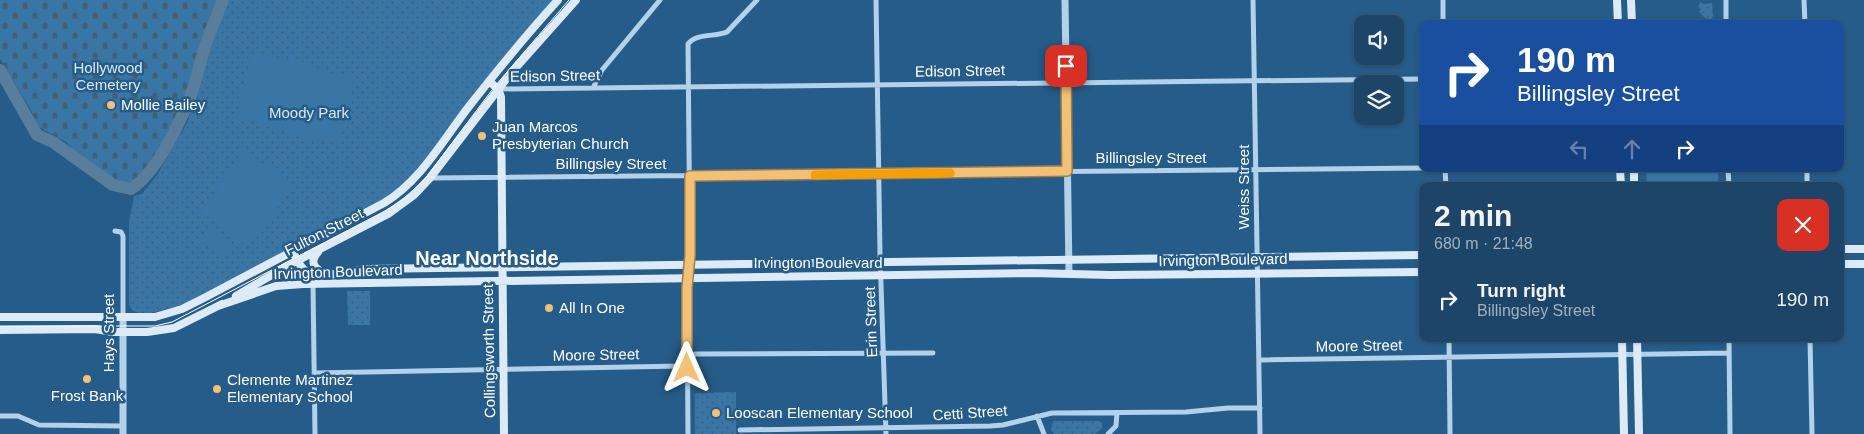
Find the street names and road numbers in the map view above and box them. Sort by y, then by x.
street label: Edison Street [915,61,1006,80]
street label: Edison Street [510,66,601,85]
street label: Weiss Street [1235,144,1252,229]
street label: Billingsley Street [1096,149,1207,166]
street label: Billingsley Street [556,155,667,172]
street label: Fulton Street [282,204,367,259]
street label: Irvington Boulevard [1158,250,1288,269]
street label: Irvington Boulevard [753,254,883,271]
street label: Irvington Boulevard [273,261,403,282]
street label: Collingsworth Street [479,283,498,418]
street label: Erin Street [861,285,880,358]
street label: Hays Street [100,293,117,372]
street label: Moore Street [1315,336,1403,355]
street label: Moore Street [552,345,640,364]
street label: Cetti Street [932,401,1009,424]

